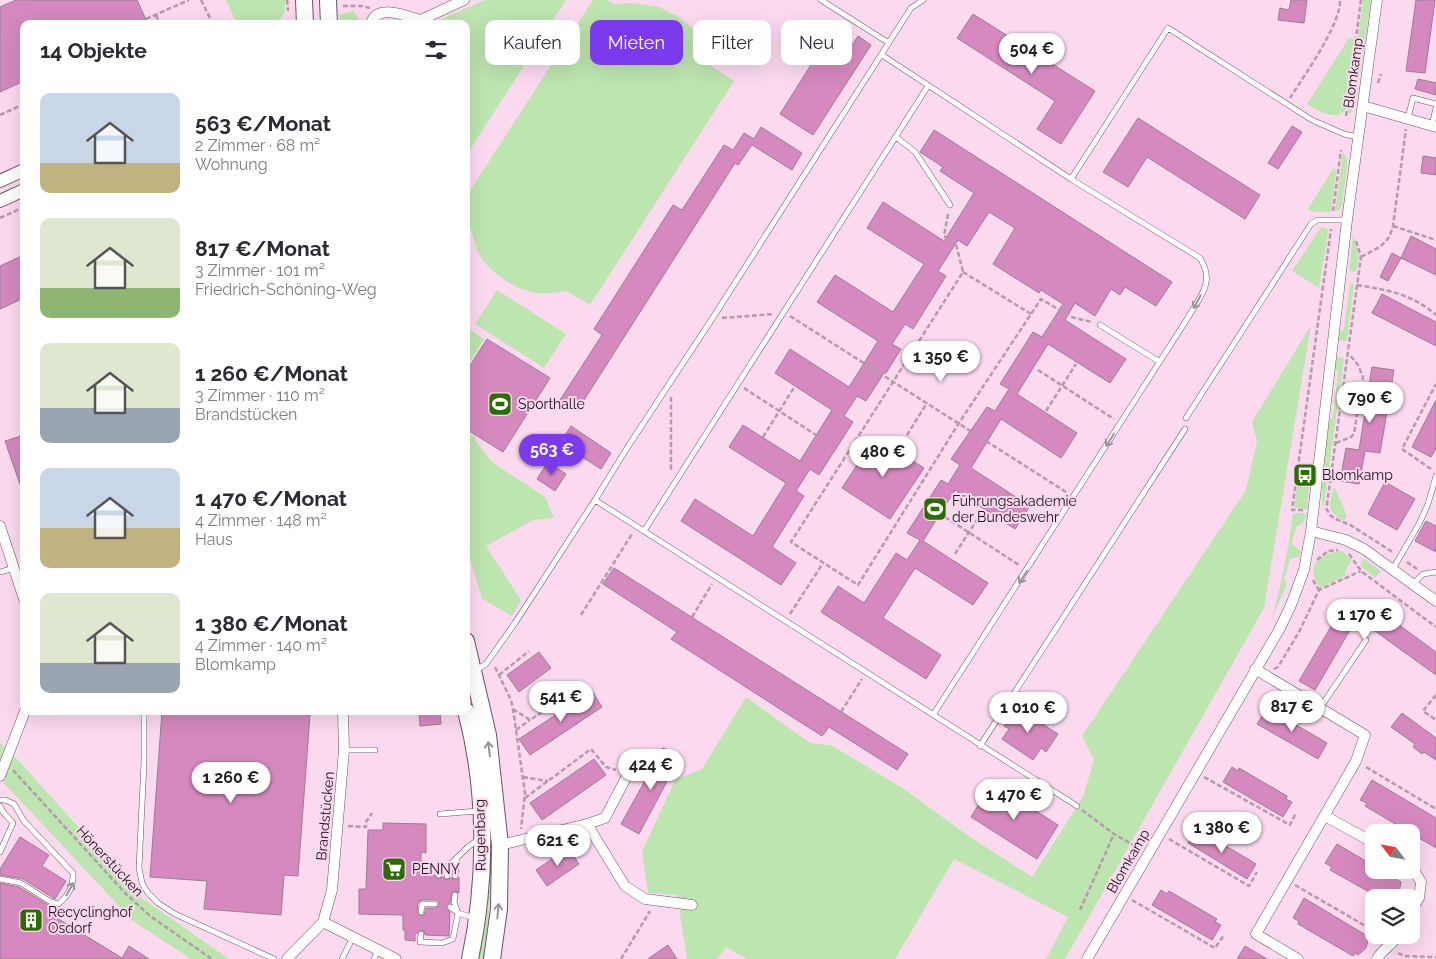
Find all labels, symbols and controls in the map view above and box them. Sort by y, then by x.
chip: Kaufen [485,20,580,65]
chip: Mieten [590,20,683,65]
chip: Filter [693,20,771,65]
chip: Neu [781,20,852,65]
pin: 504 € [997,32,1067,75]
icon: filters [422,36,450,64]
street label: Blomkamp [1340,36,1366,109]
text: 14 Objekte [40,38,147,63]
text: 504 € [1010,39,1054,58]
text: 563 €/Monat [195,111,331,136]
icon: home [80,113,140,173]
text: 2 Zimmer · 68 m² [195,136,320,155]
text: Wohnung [195,155,268,174]
text: 817 €/Monat [195,236,330,261]
icon: home [80,238,140,298]
text: 3 Zimmer · 101 m² [195,261,325,280]
text: Friedrich-Schöning-Weg [195,280,377,299]
one-way arrow [1192,295,1202,310]
pin: 1 350 € [895,340,987,383]
text: 1 350 € [913,347,969,366]
text: 1 260 €/Monat [195,361,348,386]
icon: home [80,363,140,423]
pin: 790 € [1335,382,1405,424]
text: 3 Zimmer · 110 m² [195,386,325,405]
text: 790 € [1348,388,1392,407]
sports icon: Sporthalle [487,391,513,417]
place label: Sporthalle [518,396,585,412]
text: Brandstücken [195,405,297,424]
one-way arrow [1105,432,1115,446]
pin: 563 € [517,434,587,476]
pin: 480 € [848,436,918,478]
text: 563 € [530,440,574,459]
text: 480 € [860,442,906,461]
bus stop icon: Blomkamp [1292,462,1318,488]
place label: Blomkamp [1322,467,1393,483]
text: 1 470 €/Monat [195,486,347,511]
icon: home [80,488,140,548]
place label: Führungsakademie der Bundeswehr [952,493,1077,525]
sports icon: Führungsakademie der Bundeswehr [922,496,948,522]
text: 4 Zimmer · 148 m² [195,511,327,530]
text: Haus [195,530,233,549]
one-way arrow [1017,569,1027,583]
pin: 1 170 € [1319,598,1411,641]
text: 1 170 € [1337,605,1393,624]
text: 1 380 €/Monat [195,611,348,636]
icon: home [80,613,140,673]
text: 4 Zimmer · 140 m² [195,636,327,655]
text: Blomkamp [195,655,276,674]
pin: 541 € [526,680,596,723]
text: 541 € [540,687,582,706]
pin: 817 € [1257,690,1327,733]
pin: 1 010 € [982,692,1074,734]
text: 817 € [1270,697,1314,716]
text: 1 010 € [1000,698,1056,717]
one-way arrow [484,741,494,757]
pin: 424 € [616,748,686,791]
text: 424 € [629,755,673,774]
pin: 1 260 € [185,762,277,804]
text: 1 260 € [203,768,259,787]
street label: Brandstücken [313,771,337,861]
pin: 1 470 € [968,778,1060,821]
text: 1 470 € [986,785,1042,804]
street label: Rugenbarg [471,799,489,871]
pin: 1 380 € [1176,812,1268,854]
text: 1 380 € [1194,818,1250,837]
street label: Hönerstücken [73,822,147,900]
pin: 621 € [523,824,593,867]
north arrow [1365,824,1420,879]
map controls [1365,824,1420,944]
street label: Blomkamp [1103,826,1153,896]
text: 621 € [536,831,580,850]
supermarket icon: PENNY [381,856,407,882]
place label: PENNY [412,861,460,877]
one-way arrow [65,882,75,897]
button: layers [1365,889,1420,944]
one-way arrow [494,903,503,919]
place label: Recyclinghof Osdorf [48,904,134,936]
building icon: Recyclinghof Osdorf [18,907,44,933]

